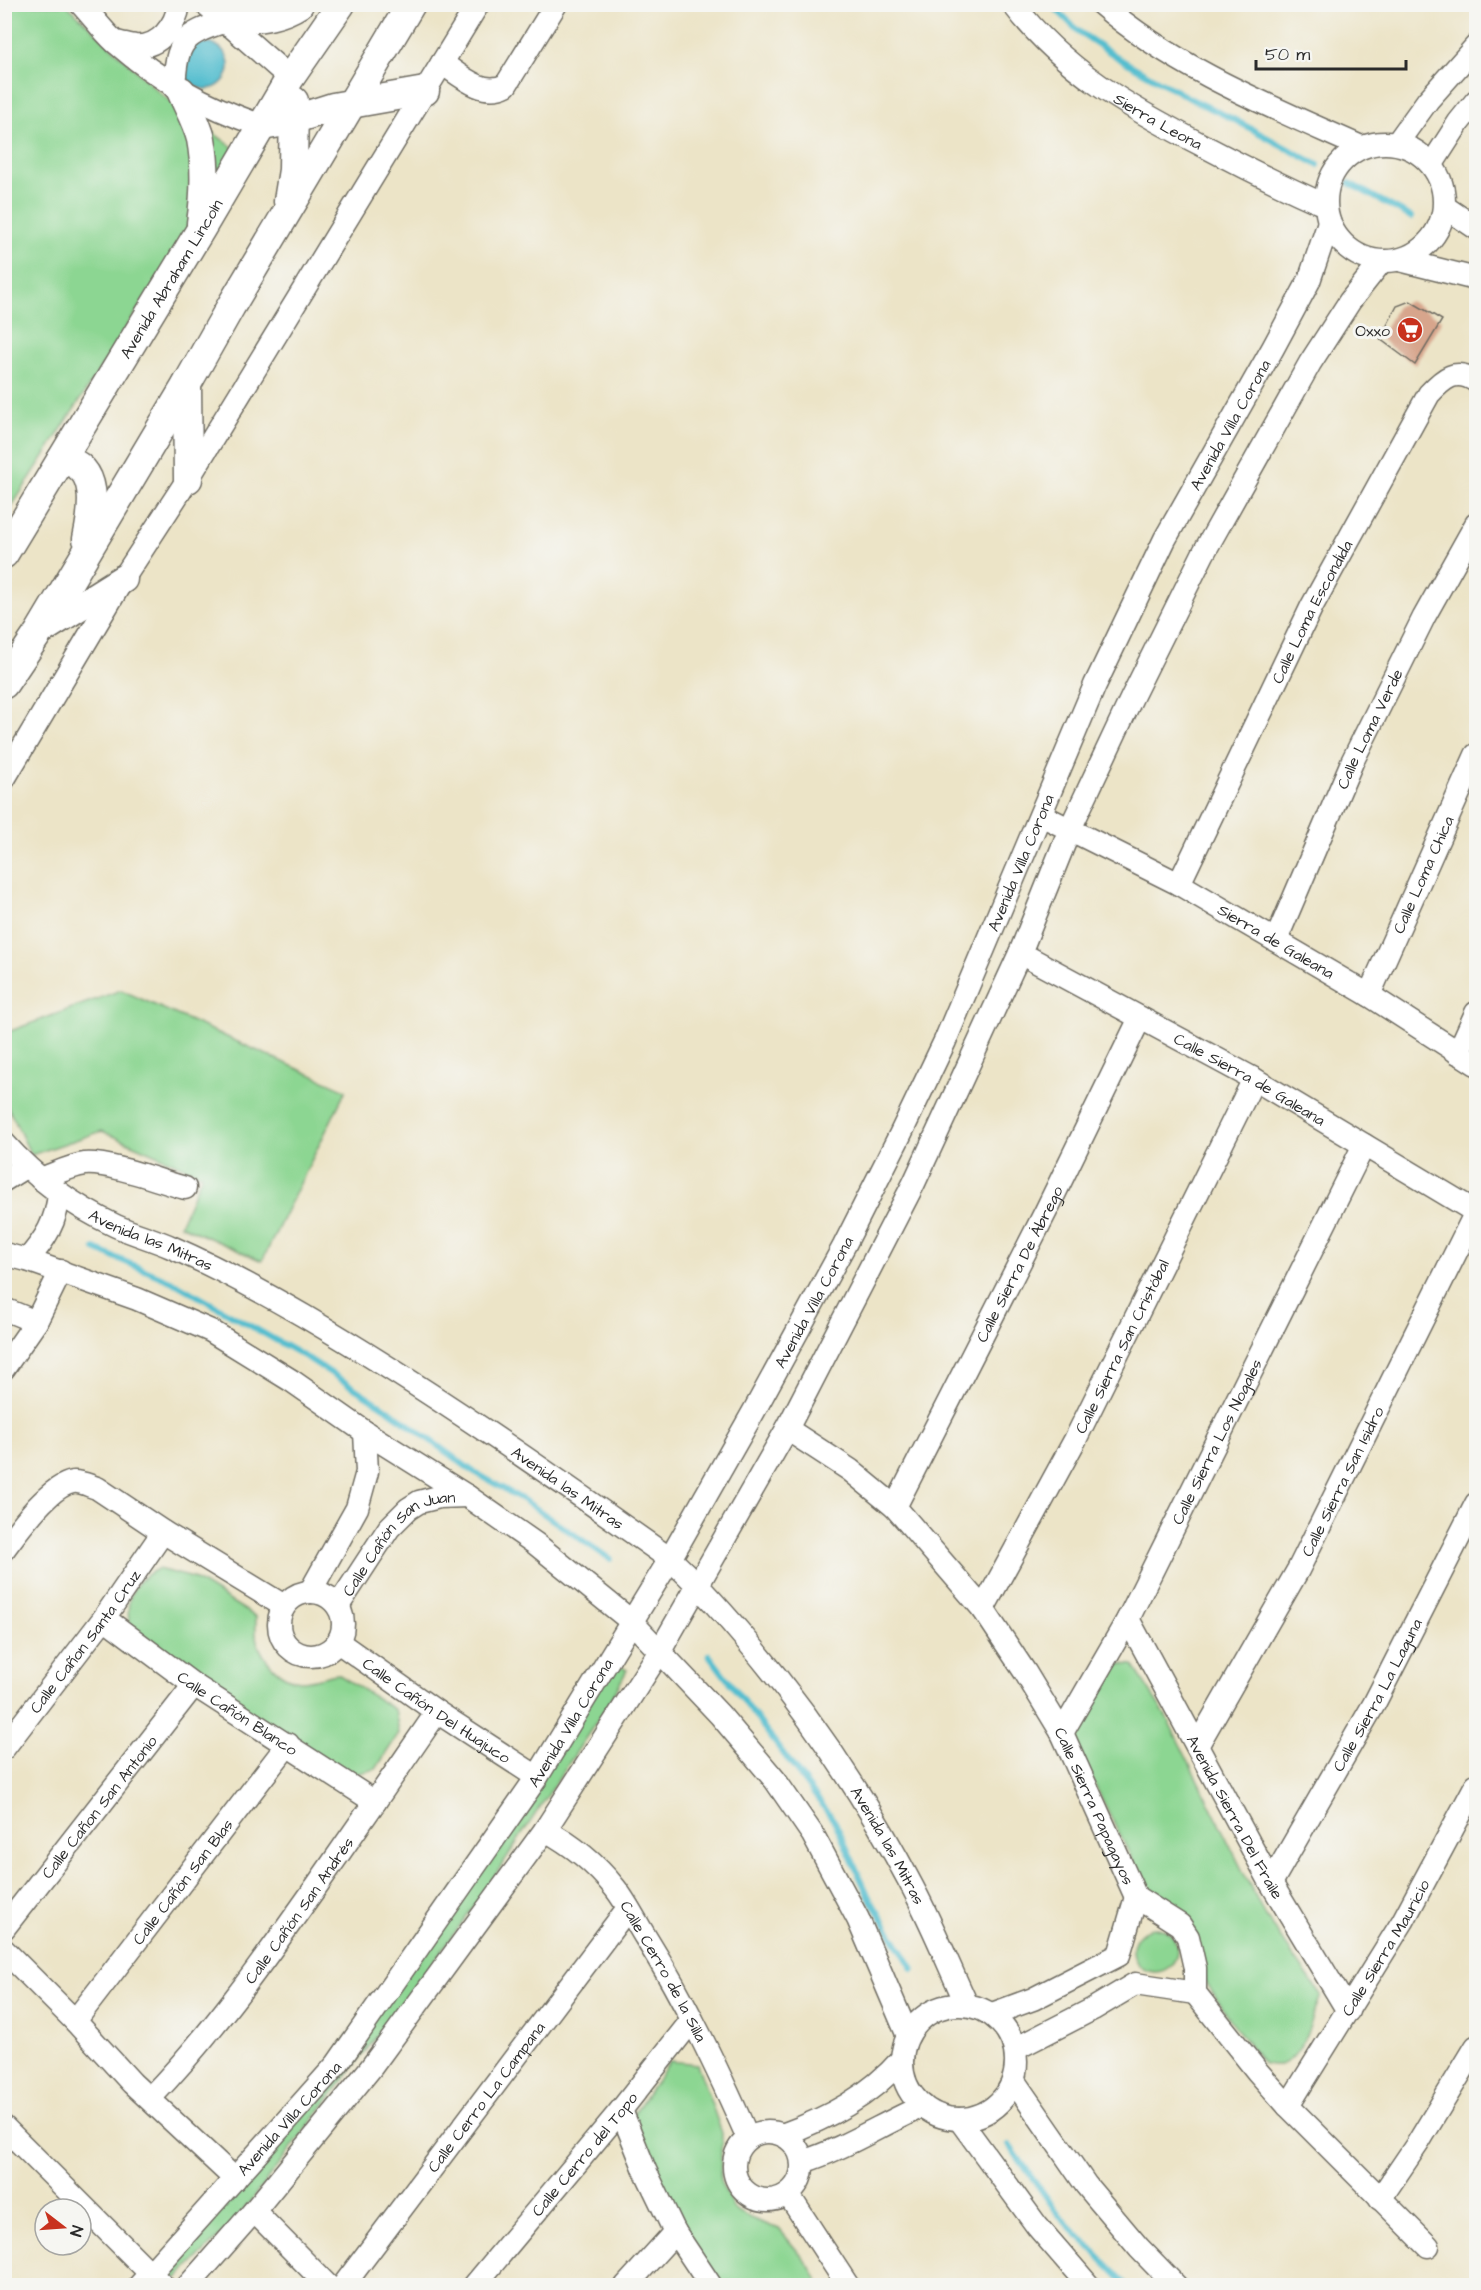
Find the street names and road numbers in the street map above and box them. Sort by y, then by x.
street label: Sierra Leona [1109,88,1206,155]
street label: Avenida Abraham Lincoln [115,195,228,363]
street label: Avenida Villa Corona [1185,356,1276,494]
street label: Calle Loma Escondida [1267,536,1358,687]
street label: Calle Loma Verde [1332,665,1409,793]
street label: Avenida Villa Corona [983,791,1060,935]
street label: Calle Loma Chica [1388,813,1459,937]
street label: Sierra de Galeana [1213,899,1338,984]
street label: Calle Sierra de Galeana [1170,1028,1329,1131]
street label: Calle Sierra De Ábrego [971,1182,1069,1346]
street label: Avenida las Mitras [85,1204,216,1277]
street label: Avenida Villa Corona [770,1233,859,1372]
street label: Calle Sierra San Cristóbal [1070,1256,1175,1437]
street label: Calle Sierra Los Nogales [1167,1355,1268,1528]
street label: Calle Sierra San Isidro [1296,1403,1390,1560]
street label: Avenida las Mitras [507,1441,628,1535]
street label: Calle Cañón San Juan [337,1486,456,1601]
street label: Calle Cañon Santa Cruz [25,1565,146,1718]
street label: Calle Sierra La Laguna [1328,1615,1428,1776]
street label: Calle Cañón Del Huajuco [358,1653,515,1769]
street label: Avenida Villa Corona [523,1655,619,1792]
street label: Calle Cañón Blanco [172,1666,302,1761]
street label: Calle Sierra Papagayos [1049,1724,1139,1888]
street label: Calle Cañon San Antonio [37,1731,163,1884]
street label: Avenida Sierra Del Fraile [1181,1731,1288,1904]
street label: Avenida las Mitras [845,1783,930,1908]
street label: Calle Cañón San Blas [128,1815,239,1950]
street label: Calle Cañón San Andrés [240,1833,359,1988]
street label: Calle Sierra Mauricio [1337,1876,1435,2020]
street label: Calle Cerro de la Silla [615,1897,712,2046]
street label: Calle Cerro La Campana [423,2018,550,2177]
street label: Avenida Villa Corona [232,2057,347,2181]
street label: Calle Cerro del Topo [527,2088,643,2221]

